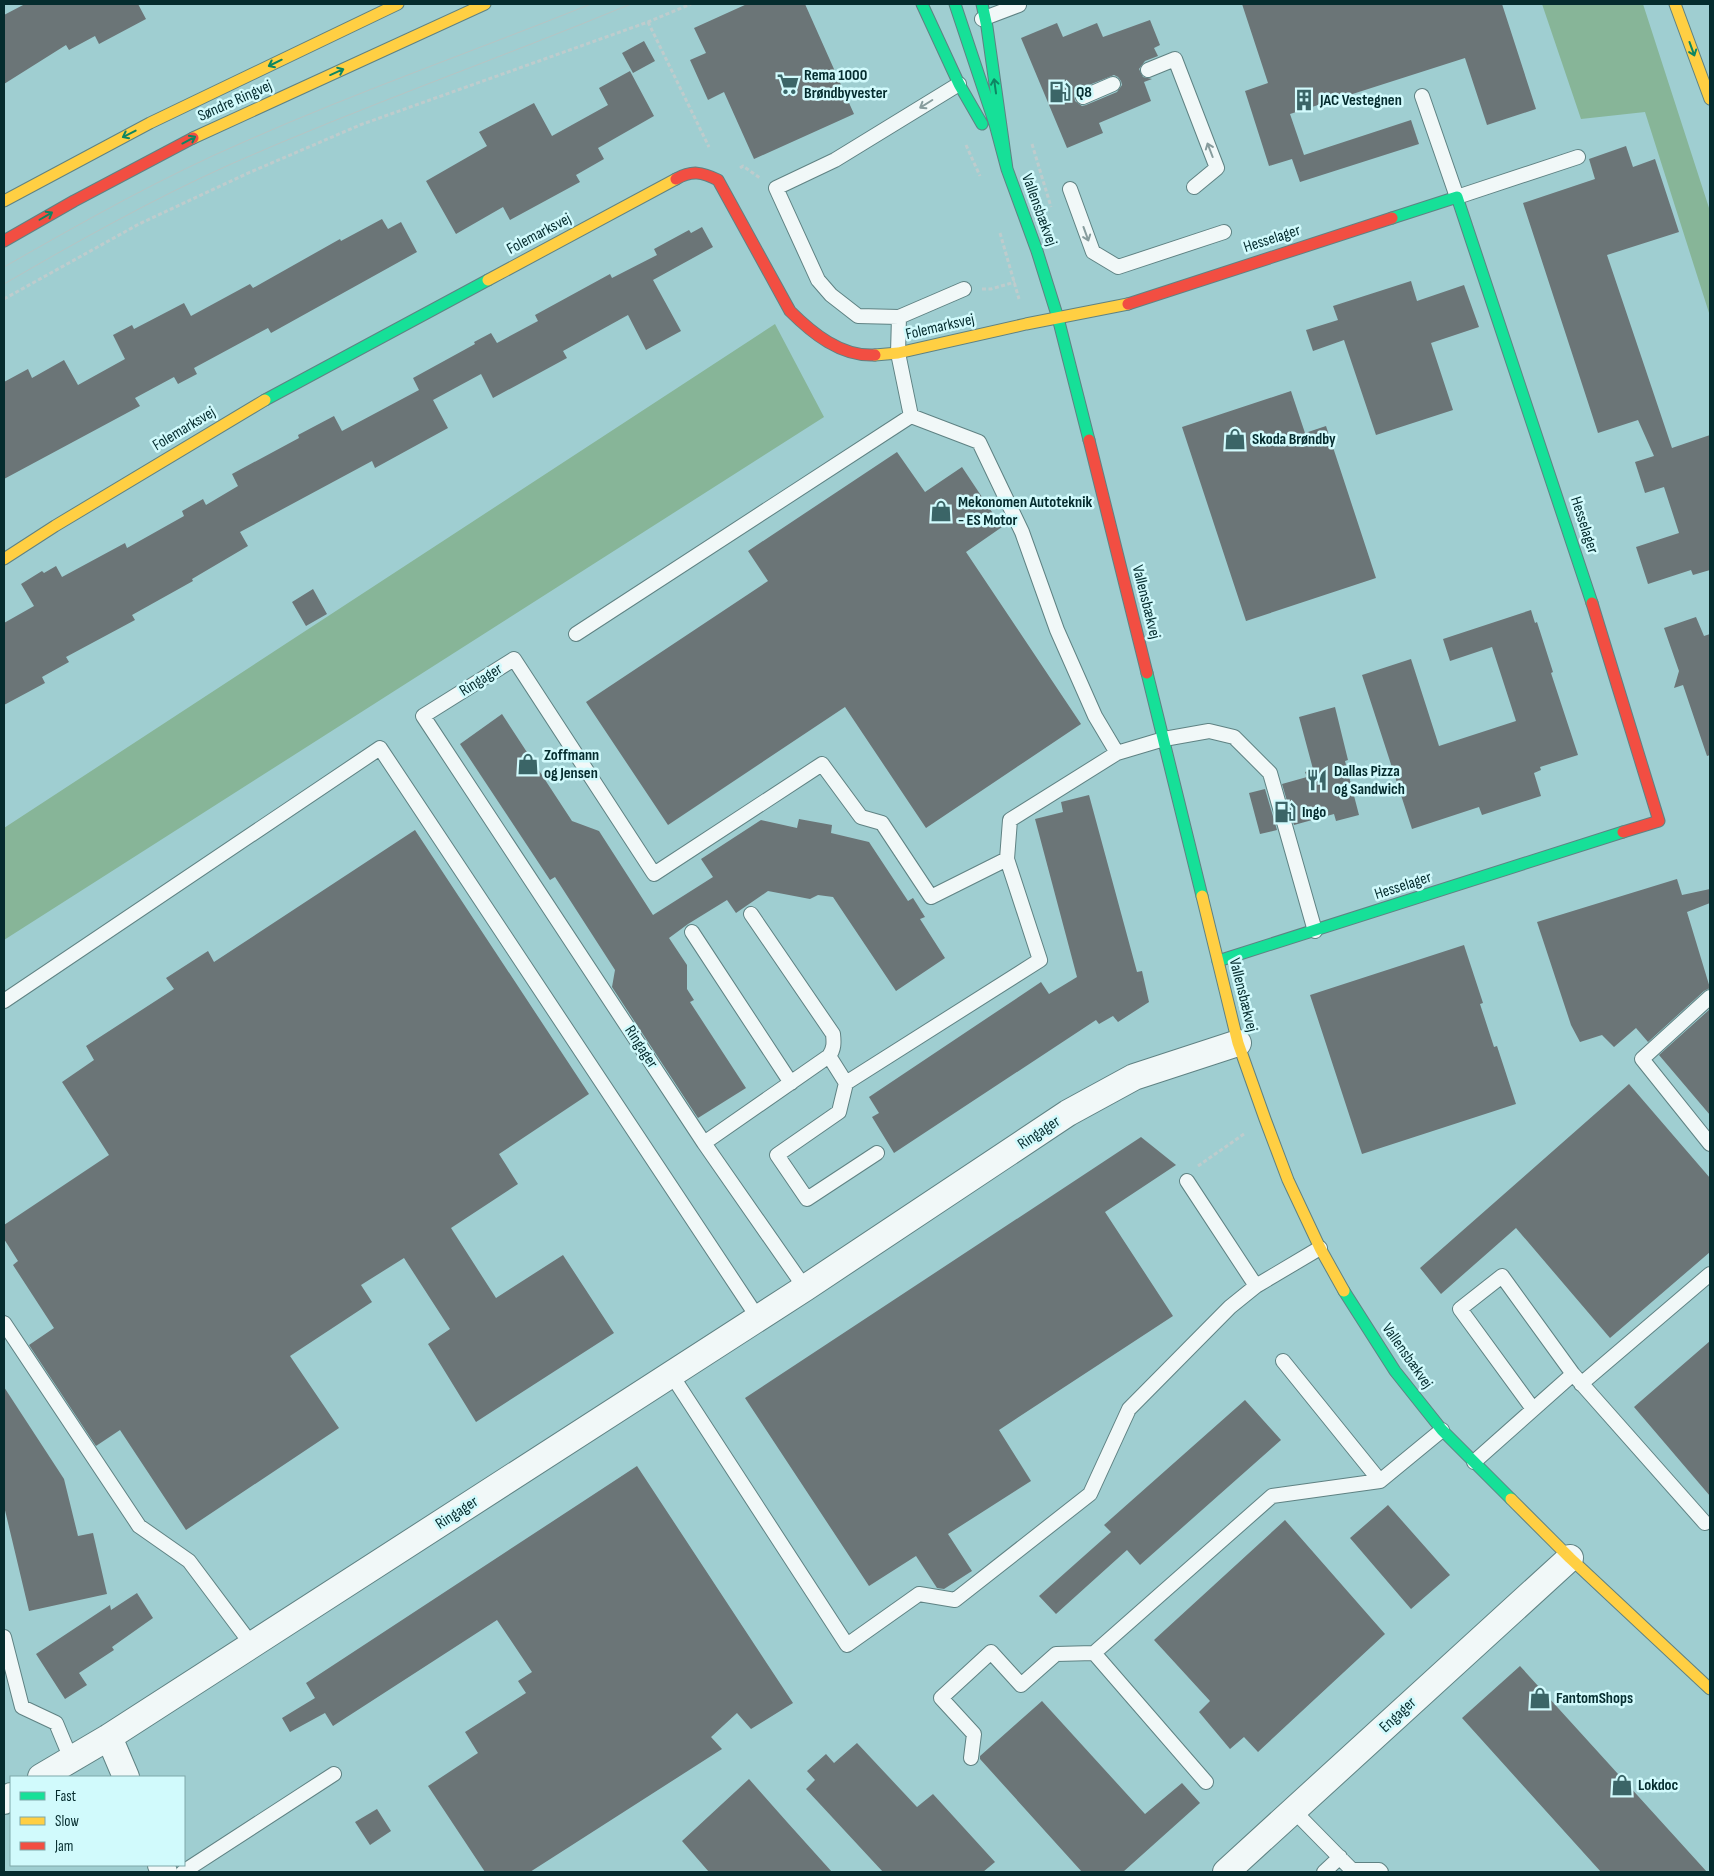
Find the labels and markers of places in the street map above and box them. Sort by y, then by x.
place label: Rema 1000 Brøndbyvester [804,66,888,103]
supermarket icon: Rema 1000 Brøndbyvester [775,71,801,97]
fuel station icon: Q8 [1047,79,1073,105]
place label: Q8 [1076,83,1092,102]
building icon: JAC Vestegnen [1291,87,1317,113]
place label: JAC Vestegnen [1319,91,1402,110]
shop icon: Skoda Brøndby [1222,426,1248,452]
place label: Skoda Brøndby [1252,430,1336,449]
place label: Mekonomen Autoteknik - ES Motor [958,493,1092,530]
shop icon: Mekonomen Autoteknik - ES Motor [928,498,954,524]
place label: Zoffmann og Jensen [544,746,599,783]
shop icon: Zoffmann og Jensen [515,751,541,777]
place label: Dallas Pizza og Sandwich [1334,762,1405,799]
restaurant icon: Dallas Pizza og Sandwich [1304,767,1330,793]
fuel station icon: Ingo [1272,799,1298,825]
place label: Ingo [1302,803,1326,822]
shop icon: FantomShops [1527,1685,1553,1711]
place label: FantomShops [1556,1689,1633,1708]
shop icon: Lokdoc [1609,1772,1635,1798]
place label: Lokdoc [1638,1776,1679,1795]

